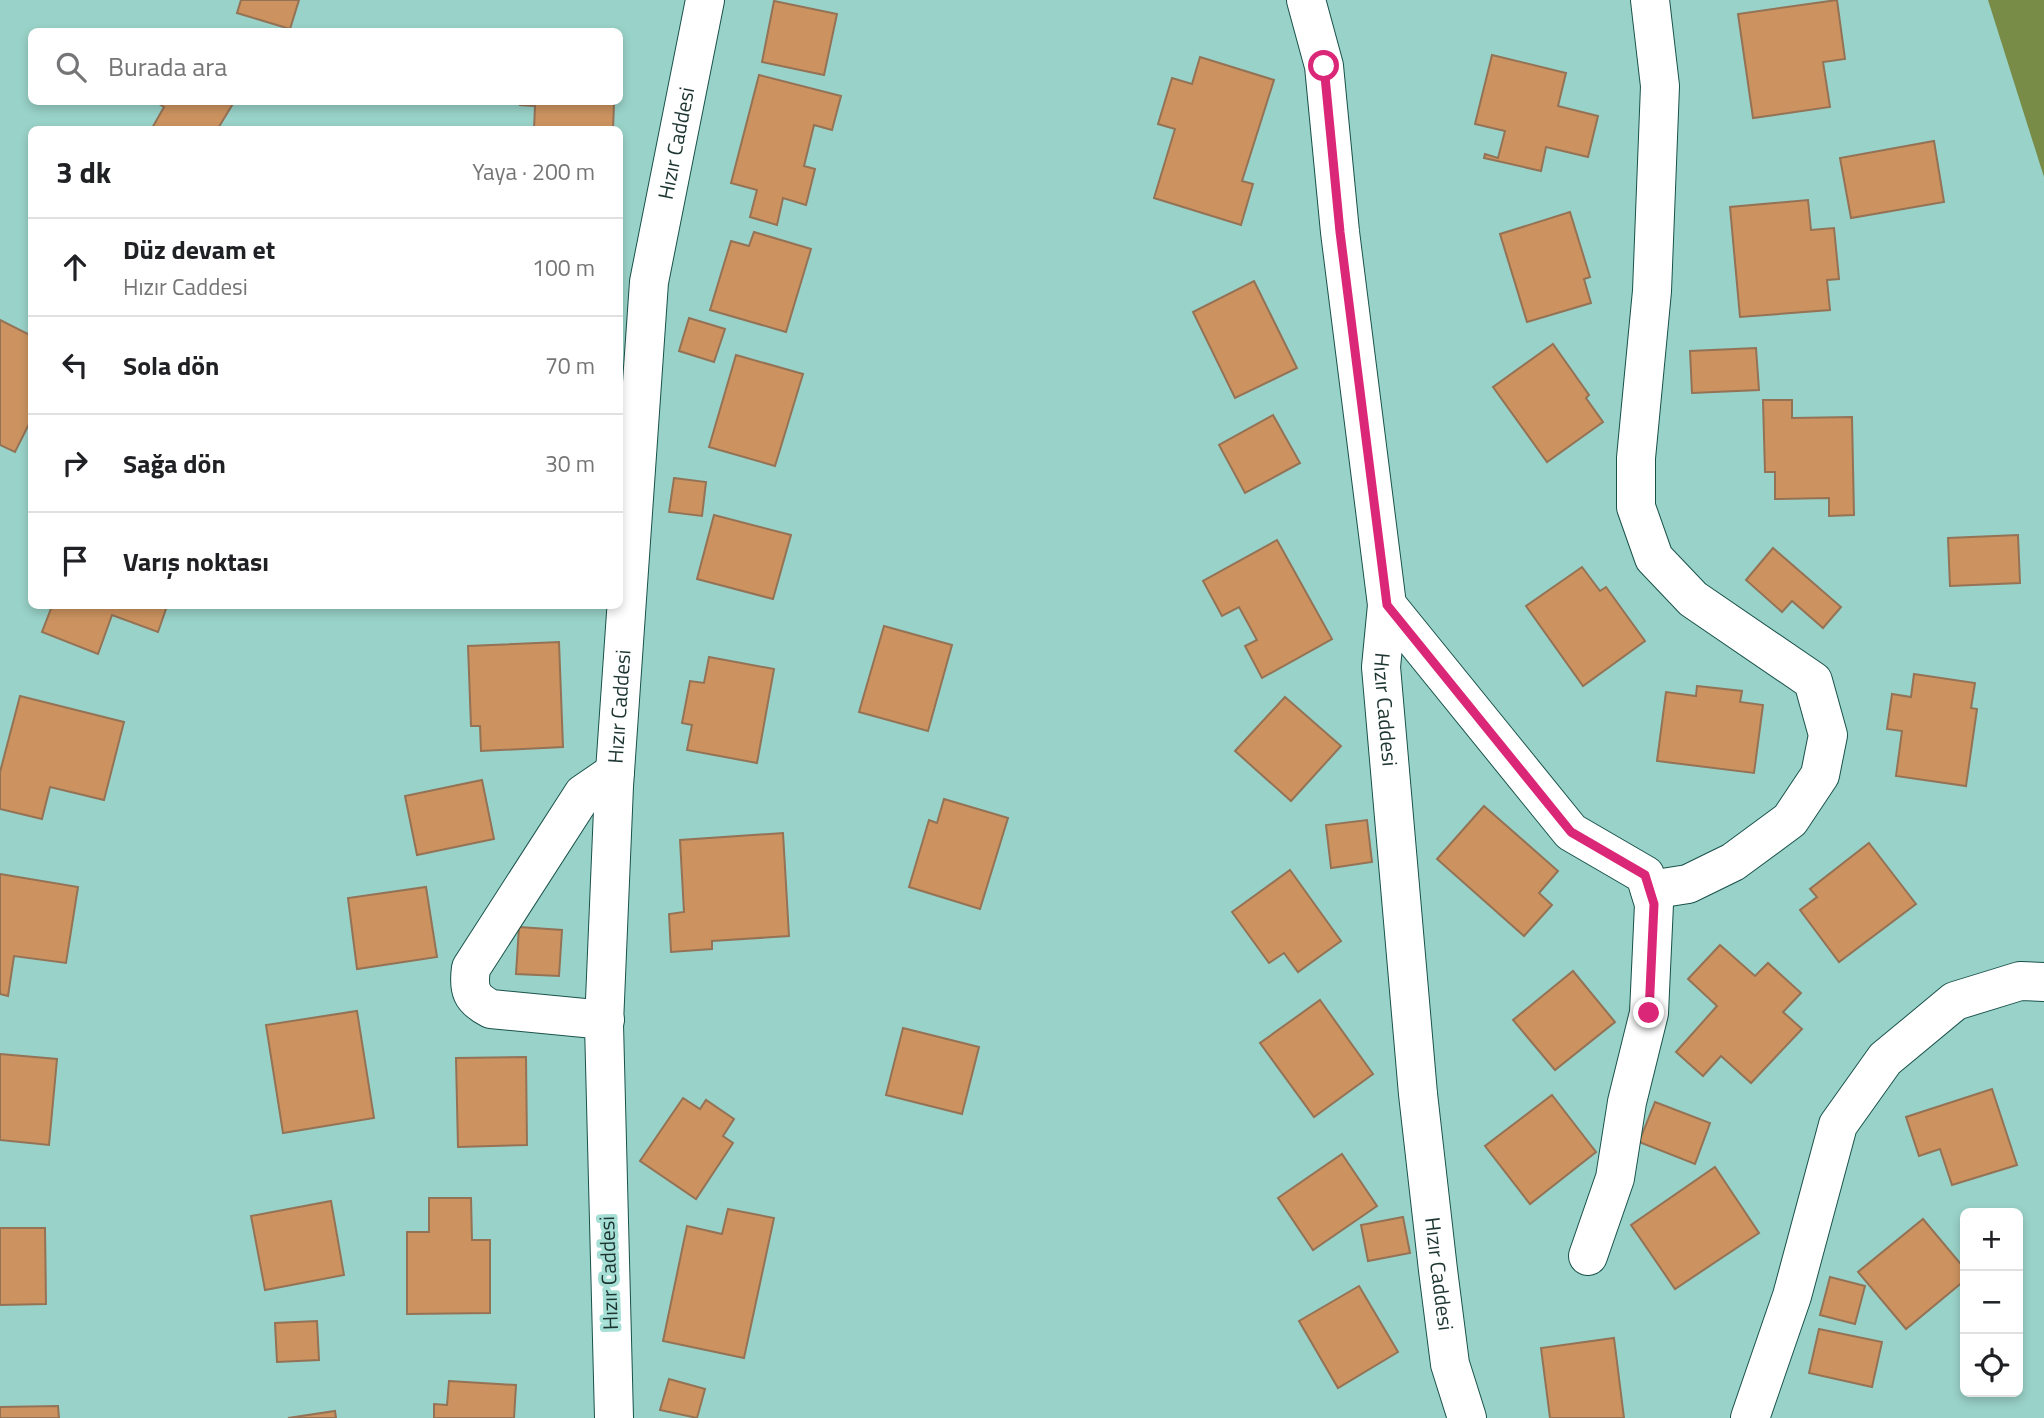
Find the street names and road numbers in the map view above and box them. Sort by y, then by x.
street label: Hızır Caddesi [649,84,702,202]
street label: Hızır Caddesi [599,648,638,764]
street label: Hızır Caddesi [1366,651,1407,768]
street label: Hızır Caddesi [1417,1215,1463,1332]
street label: Hızır Caddesi [590,1216,626,1331]

